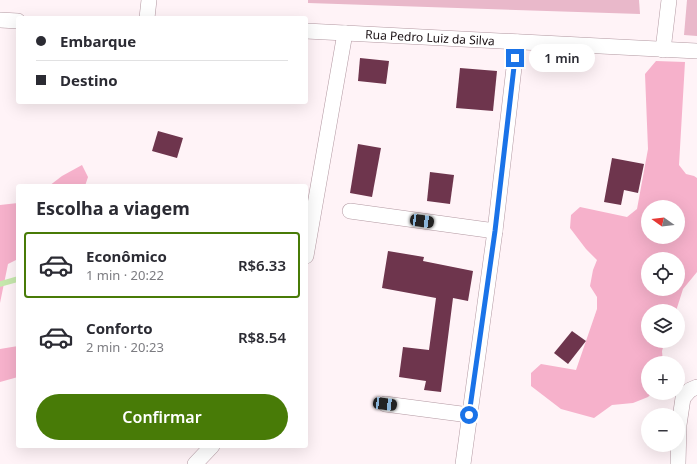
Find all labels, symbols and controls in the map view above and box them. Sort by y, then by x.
street label: Rua Pedro Luiz da Silva [365,26,495,49]
text: Embarque [60,31,136,51]
callout: 1 min [529,44,595,72]
route end [506,49,524,67]
text: 1 min [544,49,580,67]
text: Destino [60,70,118,90]
text: Escolha a viagem [36,196,190,220]
north arrow [641,200,685,244]
map controls [641,200,685,452]
car [409,213,435,229]
text: Econômico [86,246,167,266]
icon: car [38,247,74,283]
button: locate [641,252,685,296]
text: R$6.33 [238,255,286,275]
text: 1 min · 20:22 [86,266,164,284]
button: layers [641,304,685,348]
text: Conforto [86,318,153,338]
icon: car [38,319,74,355]
text: R$8.54 [238,327,286,347]
text: 2 min · 20:23 [86,338,164,356]
button: + [641,356,685,400]
button: Confirmar [36,394,288,440]
car [372,397,398,411]
route start [460,406,478,424]
button: − [641,408,685,452]

